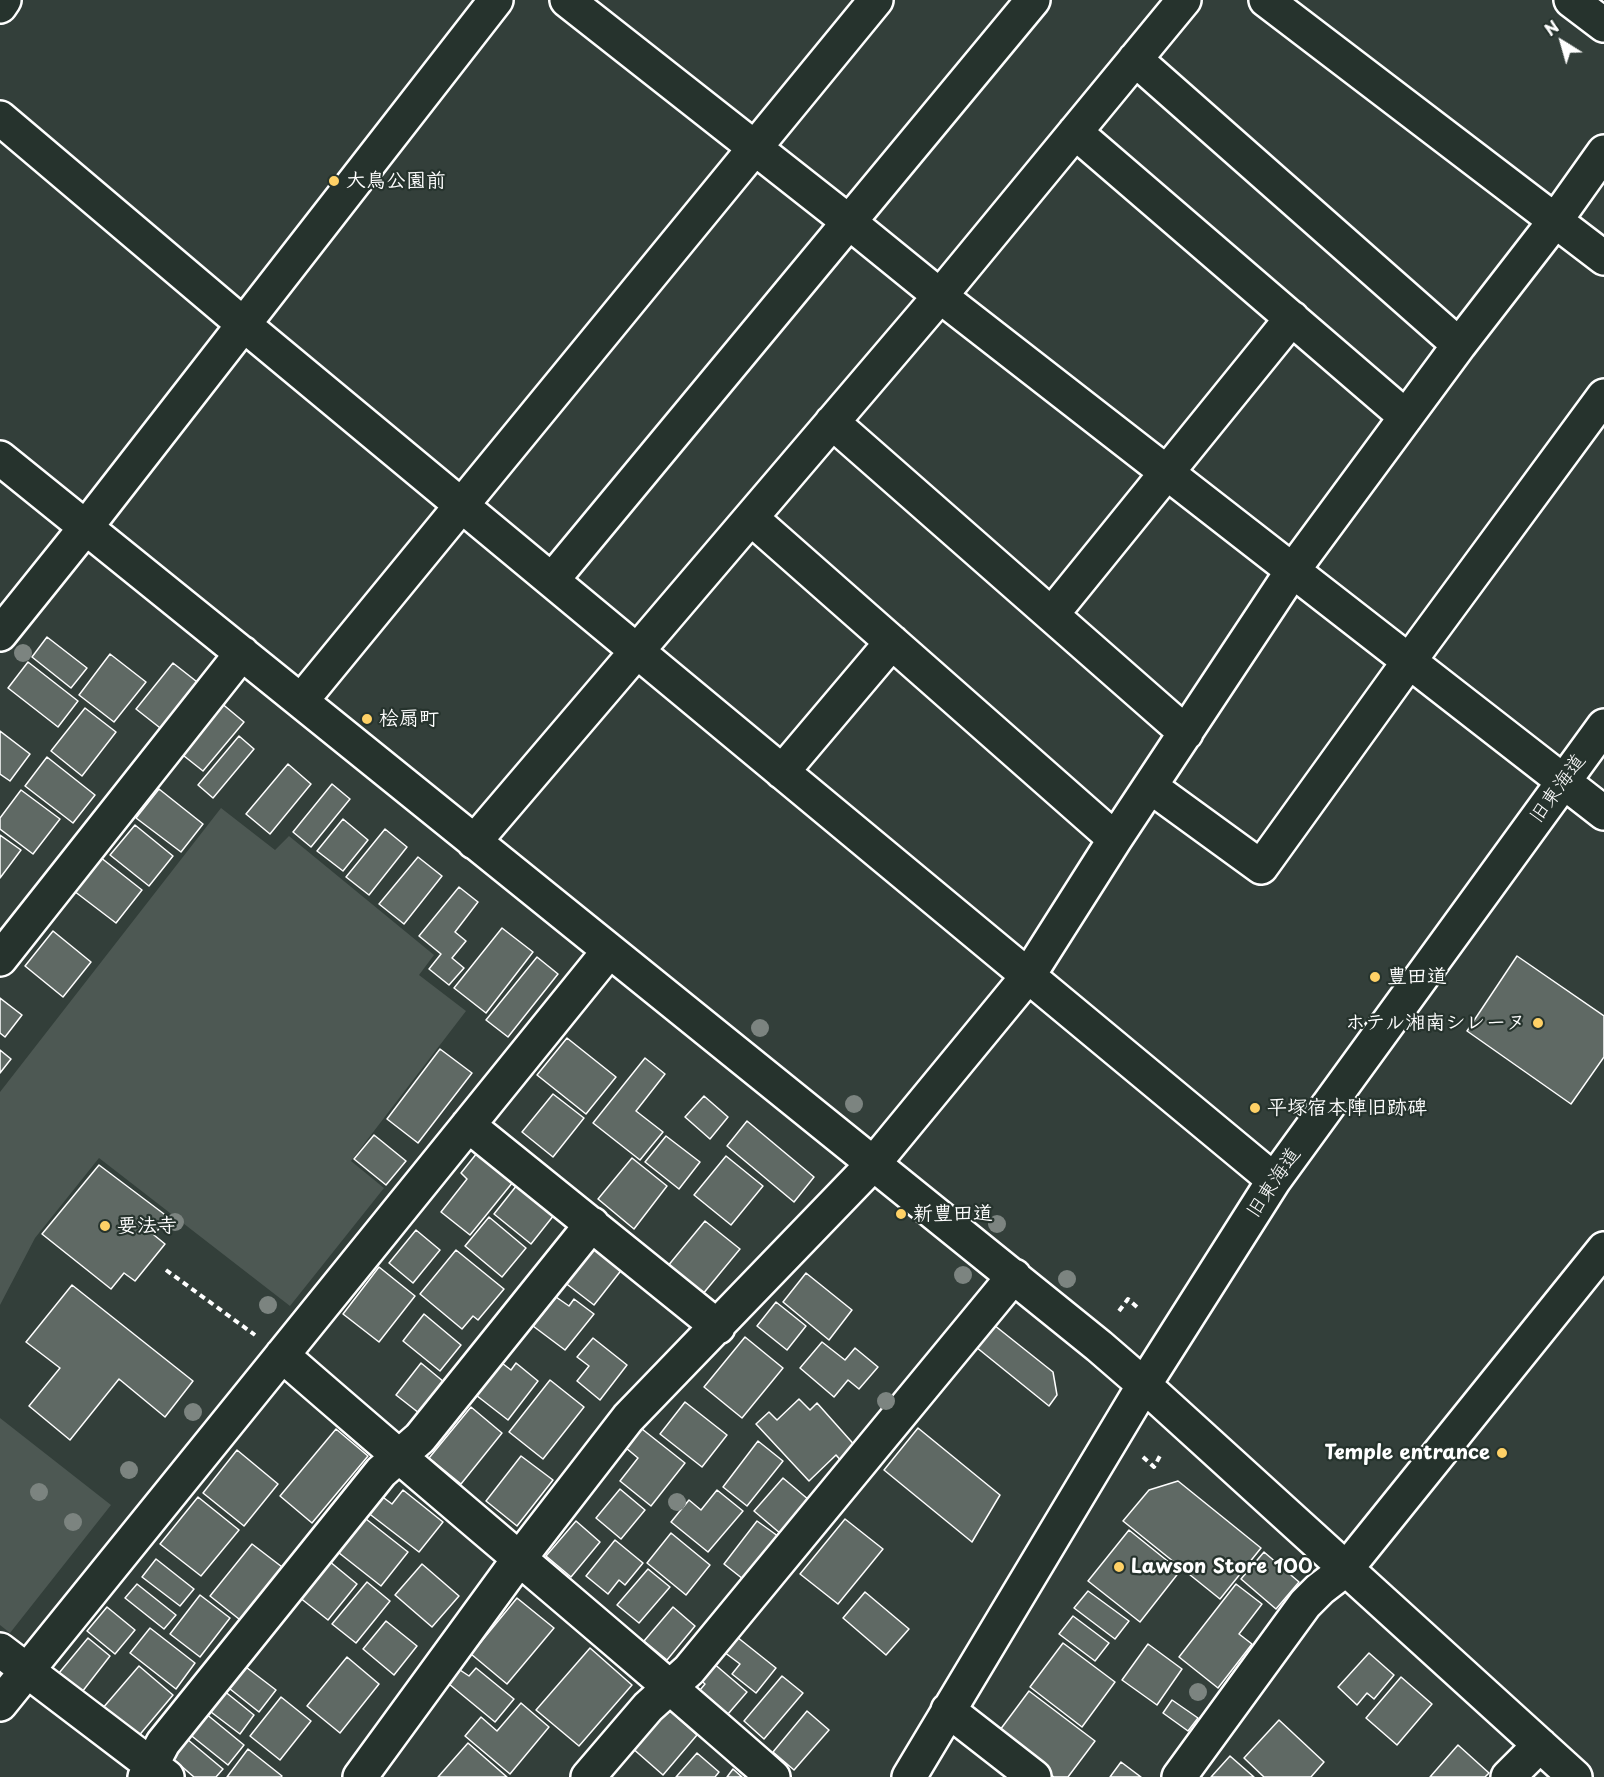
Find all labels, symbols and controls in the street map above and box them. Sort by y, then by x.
north arrow [1532,12,1592,72]
text: N [1539,14,1563,41]
place label: 大鳥公園前 [346,169,446,193]
marker: 大鳥公園前 [327,174,341,188]
place label: 桧扇町 [379,707,439,731]
marker: 桧扇町 [360,712,374,726]
street label: 旧東海道 [1525,750,1591,828]
place label: 豊田道 [1387,965,1447,989]
marker: 豊田道 [1368,970,1382,984]
place label: ホテル湘南シレーヌ [1345,1011,1526,1035]
marker: ホテル湘南シレーヌ [1531,1016,1545,1030]
place label: 平塚宿本陣旧跡碑 [1267,1096,1427,1120]
marker: 平塚宿本陣旧跡碑 [1248,1101,1262,1115]
street label: 旧東海道 [1242,1143,1306,1223]
place label: 新豊田道 [913,1202,993,1226]
marker: 新豊田道 [894,1207,908,1221]
place label: 要法寺 [117,1214,177,1238]
marker: 要法寺 [98,1219,112,1233]
place label: Temple entrance [1324,1441,1490,1465]
marker: Temple entrance [1495,1446,1509,1460]
place label: Lawson Store 100 [1131,1555,1312,1579]
marker: Lawson Store 100 [1112,1560,1126,1574]

